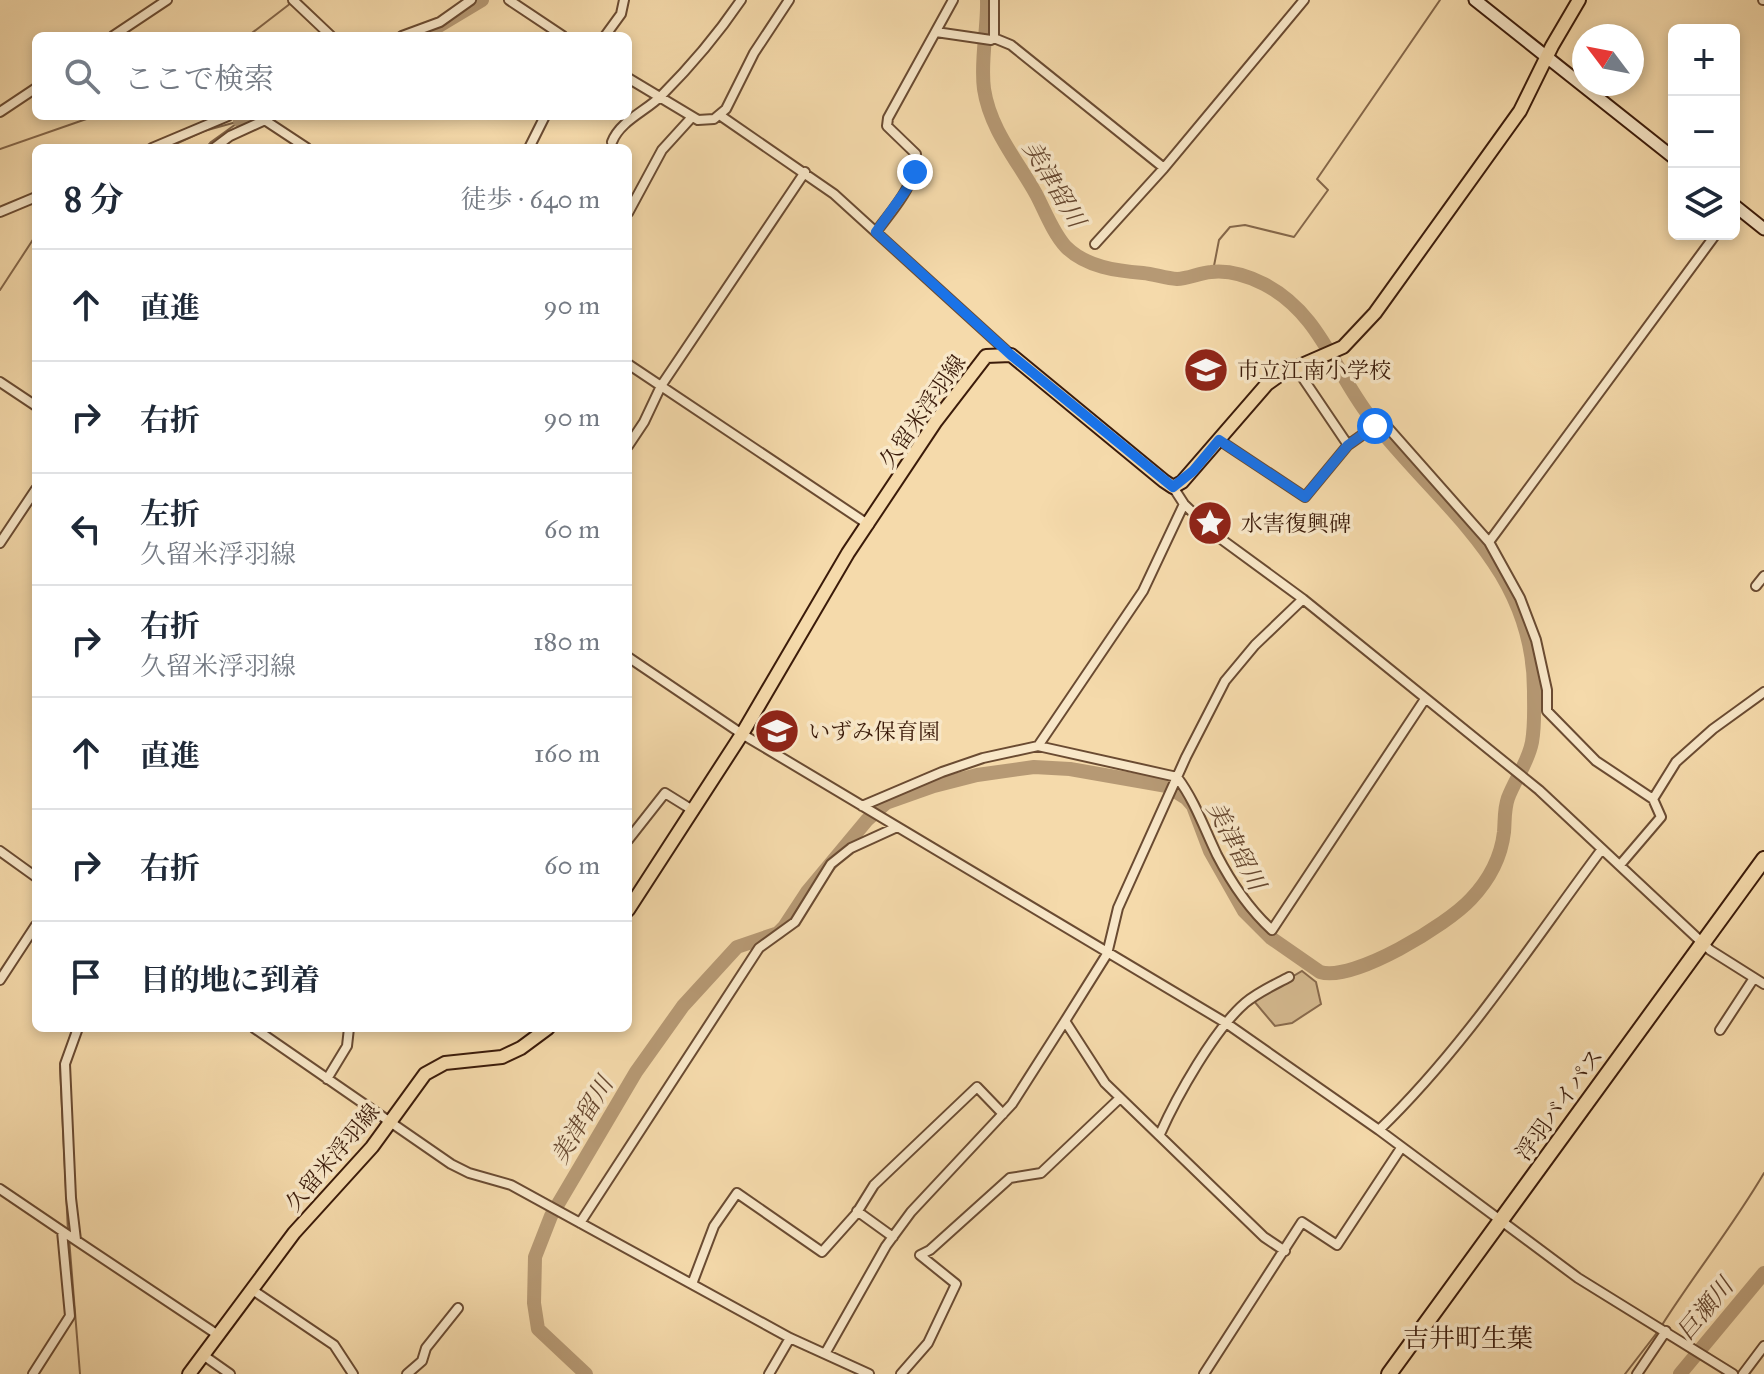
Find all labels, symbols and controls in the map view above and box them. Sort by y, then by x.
north arrow [1572,24,1644,96]
map controls [1668,24,1740,240]
button: + [1668,24,1740,96]
search box [32,32,632,120]
icon: search [60,54,104,98]
text: ここで検索 [124,61,274,97]
button: − [1668,96,1740,168]
water label: 美津留川 [1016,135,1093,235]
route end [897,154,933,190]
button: layers [1668,168,1740,240]
text: 8 分 [64,179,123,220]
text: 徒歩 · 640 m [461,183,600,215]
icon: ahead [64,283,108,327]
text: 90 m [543,289,600,321]
text: 直進 [140,290,200,326]
school or university icon: 市立江南小学校 [1182,346,1230,394]
street label: 久留米浮羽線 [873,349,971,473]
place label: 市立江南小学校 [1237,357,1391,384]
icon: right [64,395,108,439]
text: 90 m [543,401,600,433]
text: 右折 [140,402,200,438]
route start [1357,408,1393,444]
text: 左折 [140,496,200,532]
place icon: 水害復興碑 [1186,499,1234,547]
icon: left [64,507,108,551]
place label: 水害復興碑 [1241,510,1351,537]
text: 60 m [544,513,600,545]
text: 久留米浮羽線 [140,538,296,570]
text: 右折 [140,608,200,644]
icon: right [64,619,108,663]
text: 180 m [533,625,600,657]
text: 久留米浮羽線 [140,650,296,682]
school or university icon: いずみ保育園 [753,707,801,755]
place label: いずみ保育園 [808,718,940,745]
icon: ahead [64,731,108,775]
text: 160 m [534,737,600,769]
text: 直進 [140,738,200,774]
water label: 美津留川 [1200,797,1273,898]
icon: right [64,843,108,887]
text: 60 m [544,849,600,881]
text: 右折 [140,850,200,886]
icon: arrive [64,955,108,999]
text: 目的地に到着 [140,962,320,998]
street label: 浮羽バイパス [1510,1043,1609,1165]
water label: 美津留川 [544,1069,621,1169]
street label: 久留米浮羽線 [280,1098,385,1217]
water label: 巨瀬川 [1670,1269,1742,1346]
district label: 吉井町生葉 [1403,1322,1533,1354]

